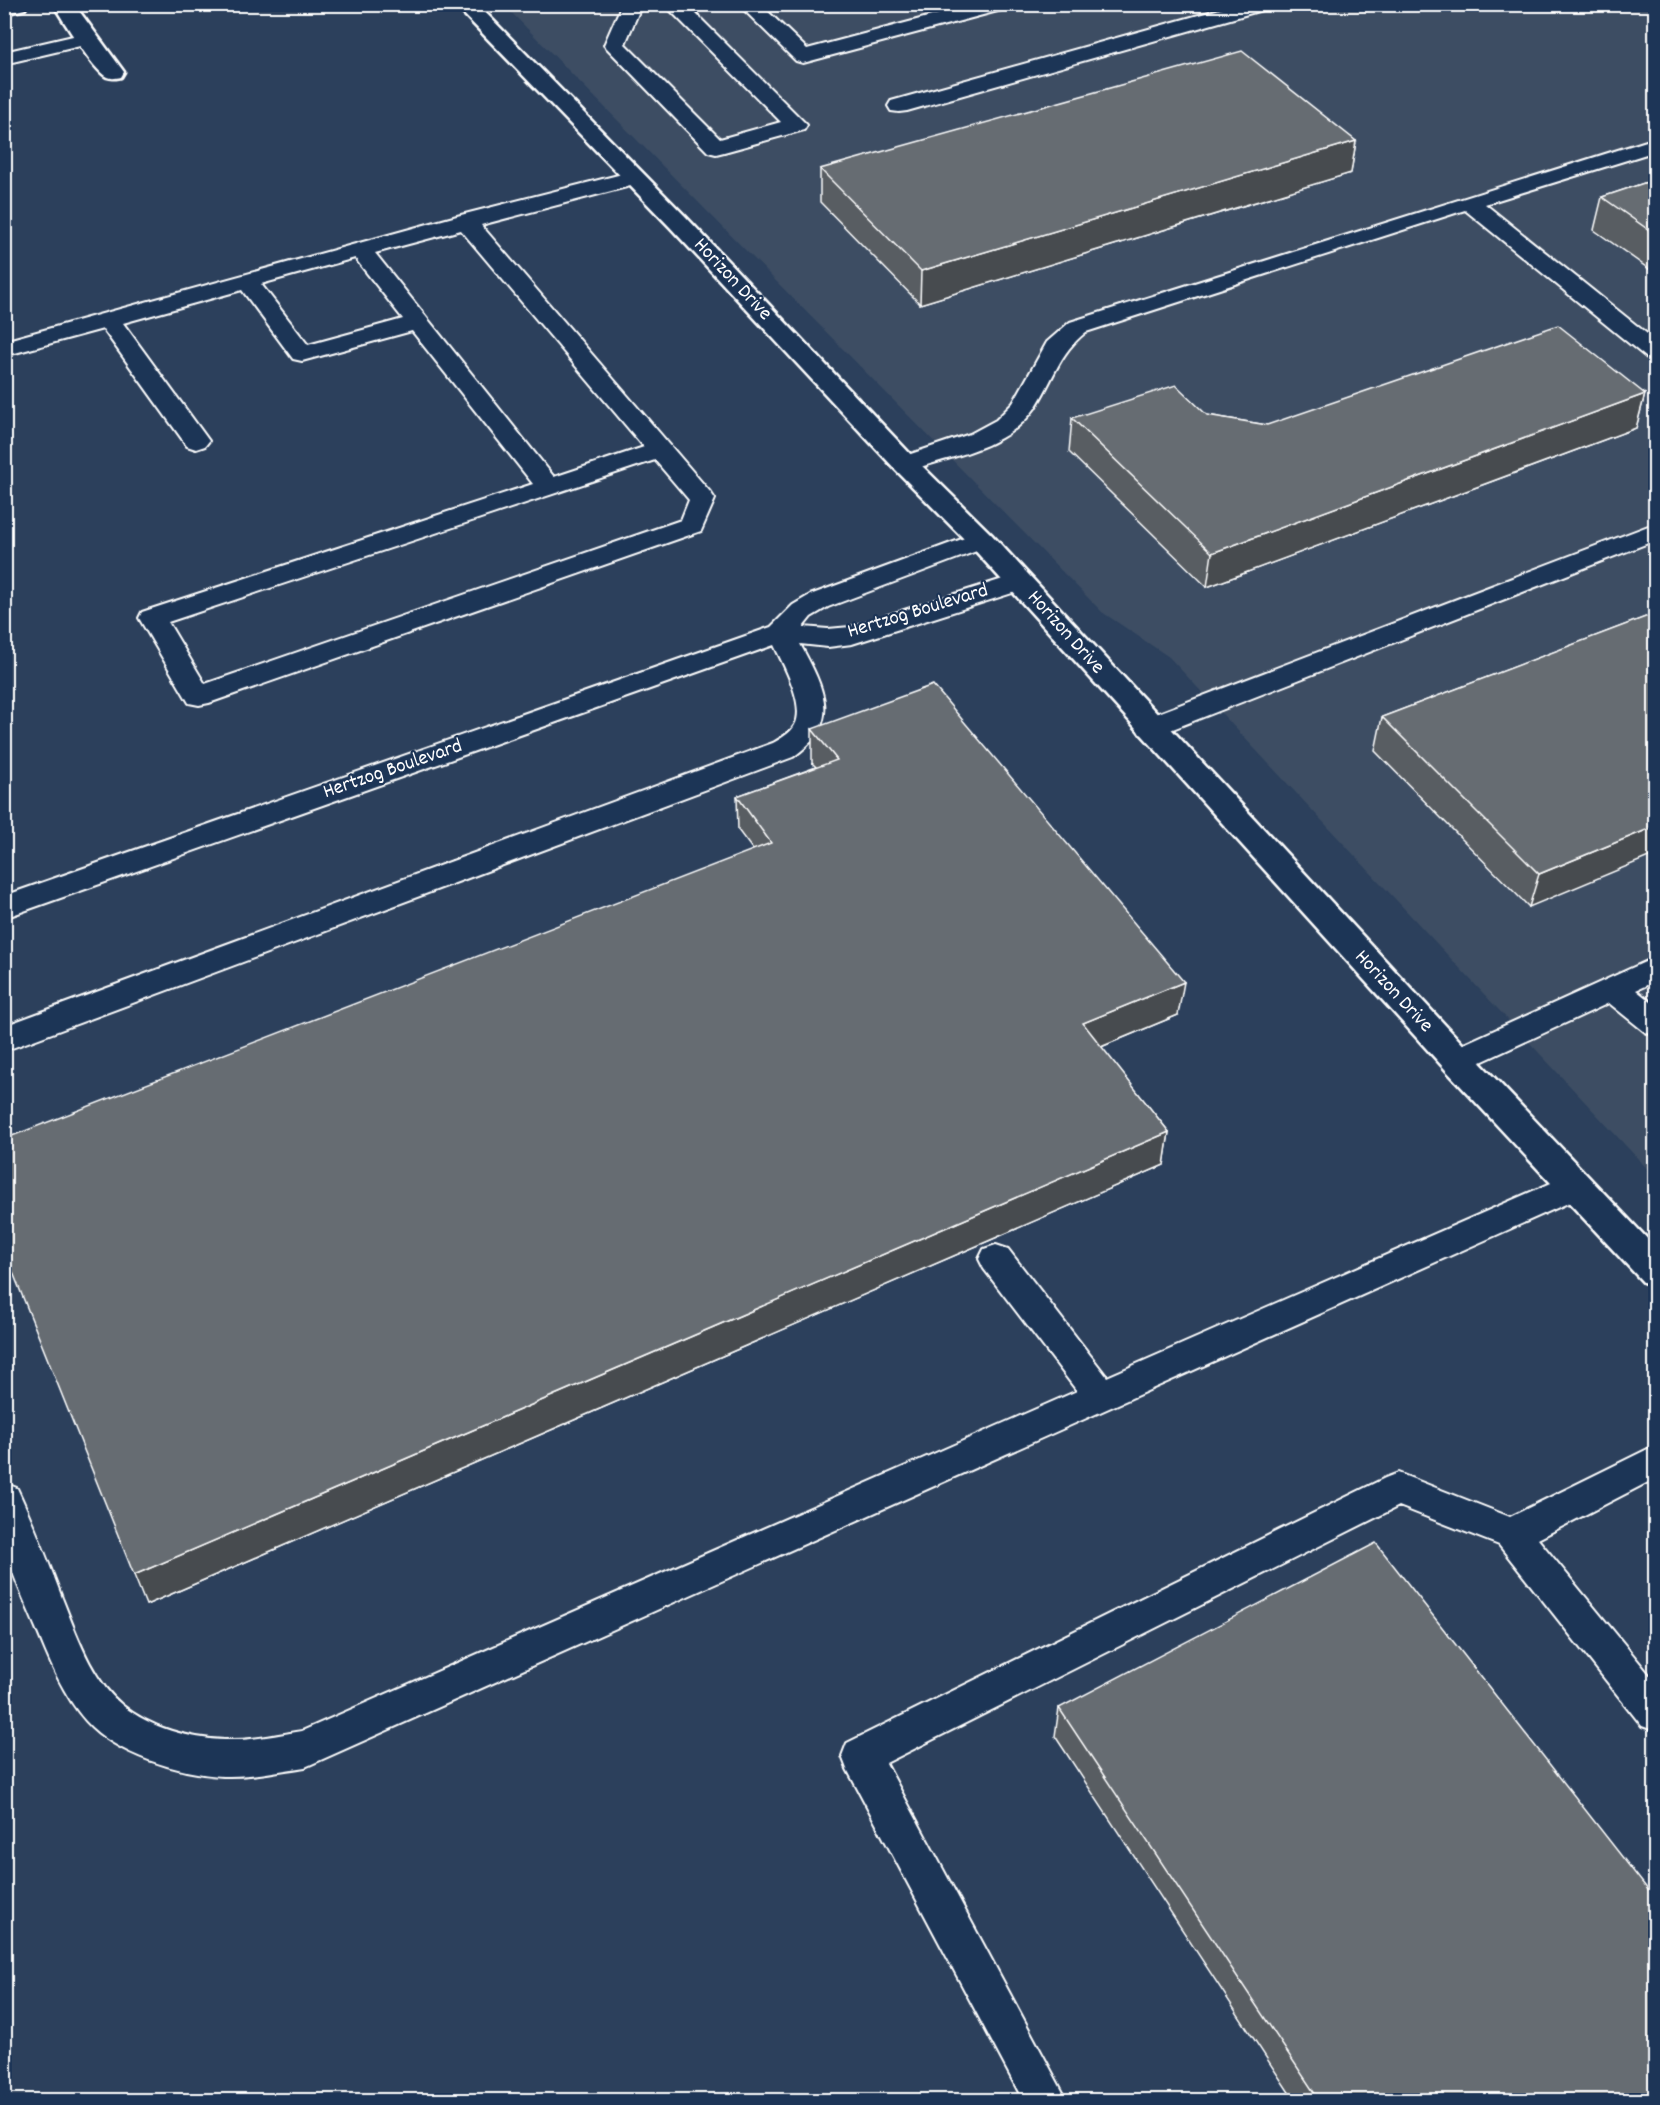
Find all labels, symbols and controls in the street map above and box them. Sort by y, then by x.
street label: Horizon Drive [686,232,778,328]
street label: Hertzog Boulevard [844,576,992,648]
street label: Horizon Drive [1019,584,1111,682]
street label: Hertzog Boulevard [319,732,467,808]
street label: Horizon Drive [1347,944,1439,1040]

